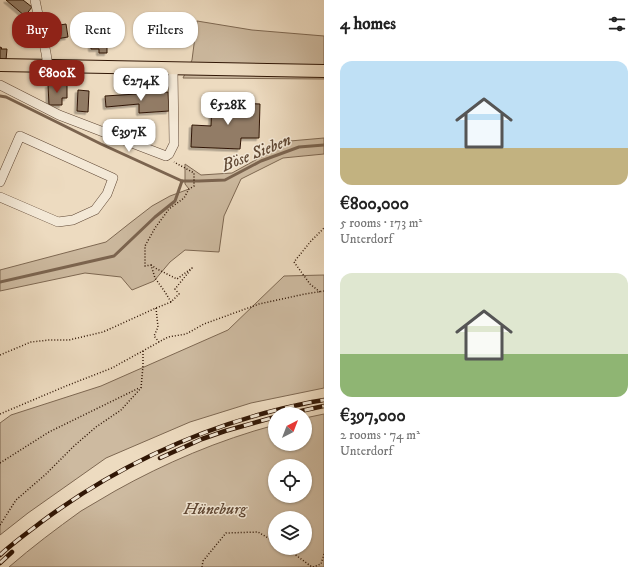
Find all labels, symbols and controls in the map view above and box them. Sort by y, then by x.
chip: Buy [12,12,62,48]
chip: Rent [70,12,125,48]
chip: Filters [133,12,198,48]
text: 4 homes [340,13,396,35]
icon: filters [606,13,628,35]
pin: €800K [29,60,85,94]
text: €800K [38,65,76,81]
pin: €274K [113,68,169,102]
text: €274K [123,73,159,89]
icon: home [448,87,520,159]
pin: €528K [200,92,256,126]
text: €528K [210,97,246,113]
pin: €397K [101,119,157,153]
text: €397K [112,124,146,140]
water label: Böse Sieben [217,129,295,177]
text: €800,000 [340,193,409,215]
text: 5 rooms · 173 m² [340,215,422,231]
text: Unterdorf [340,231,393,247]
icon: home [448,299,520,371]
text: €397,000 [340,405,406,427]
north arrow [268,407,312,451]
map controls [268,407,312,555]
text: 2 rooms · 74 m² [340,427,420,443]
text: Unterdorf [340,443,393,459]
button: locate [268,459,312,503]
park label: Hüneburg [183,499,248,519]
button: layers [268,511,312,555]

